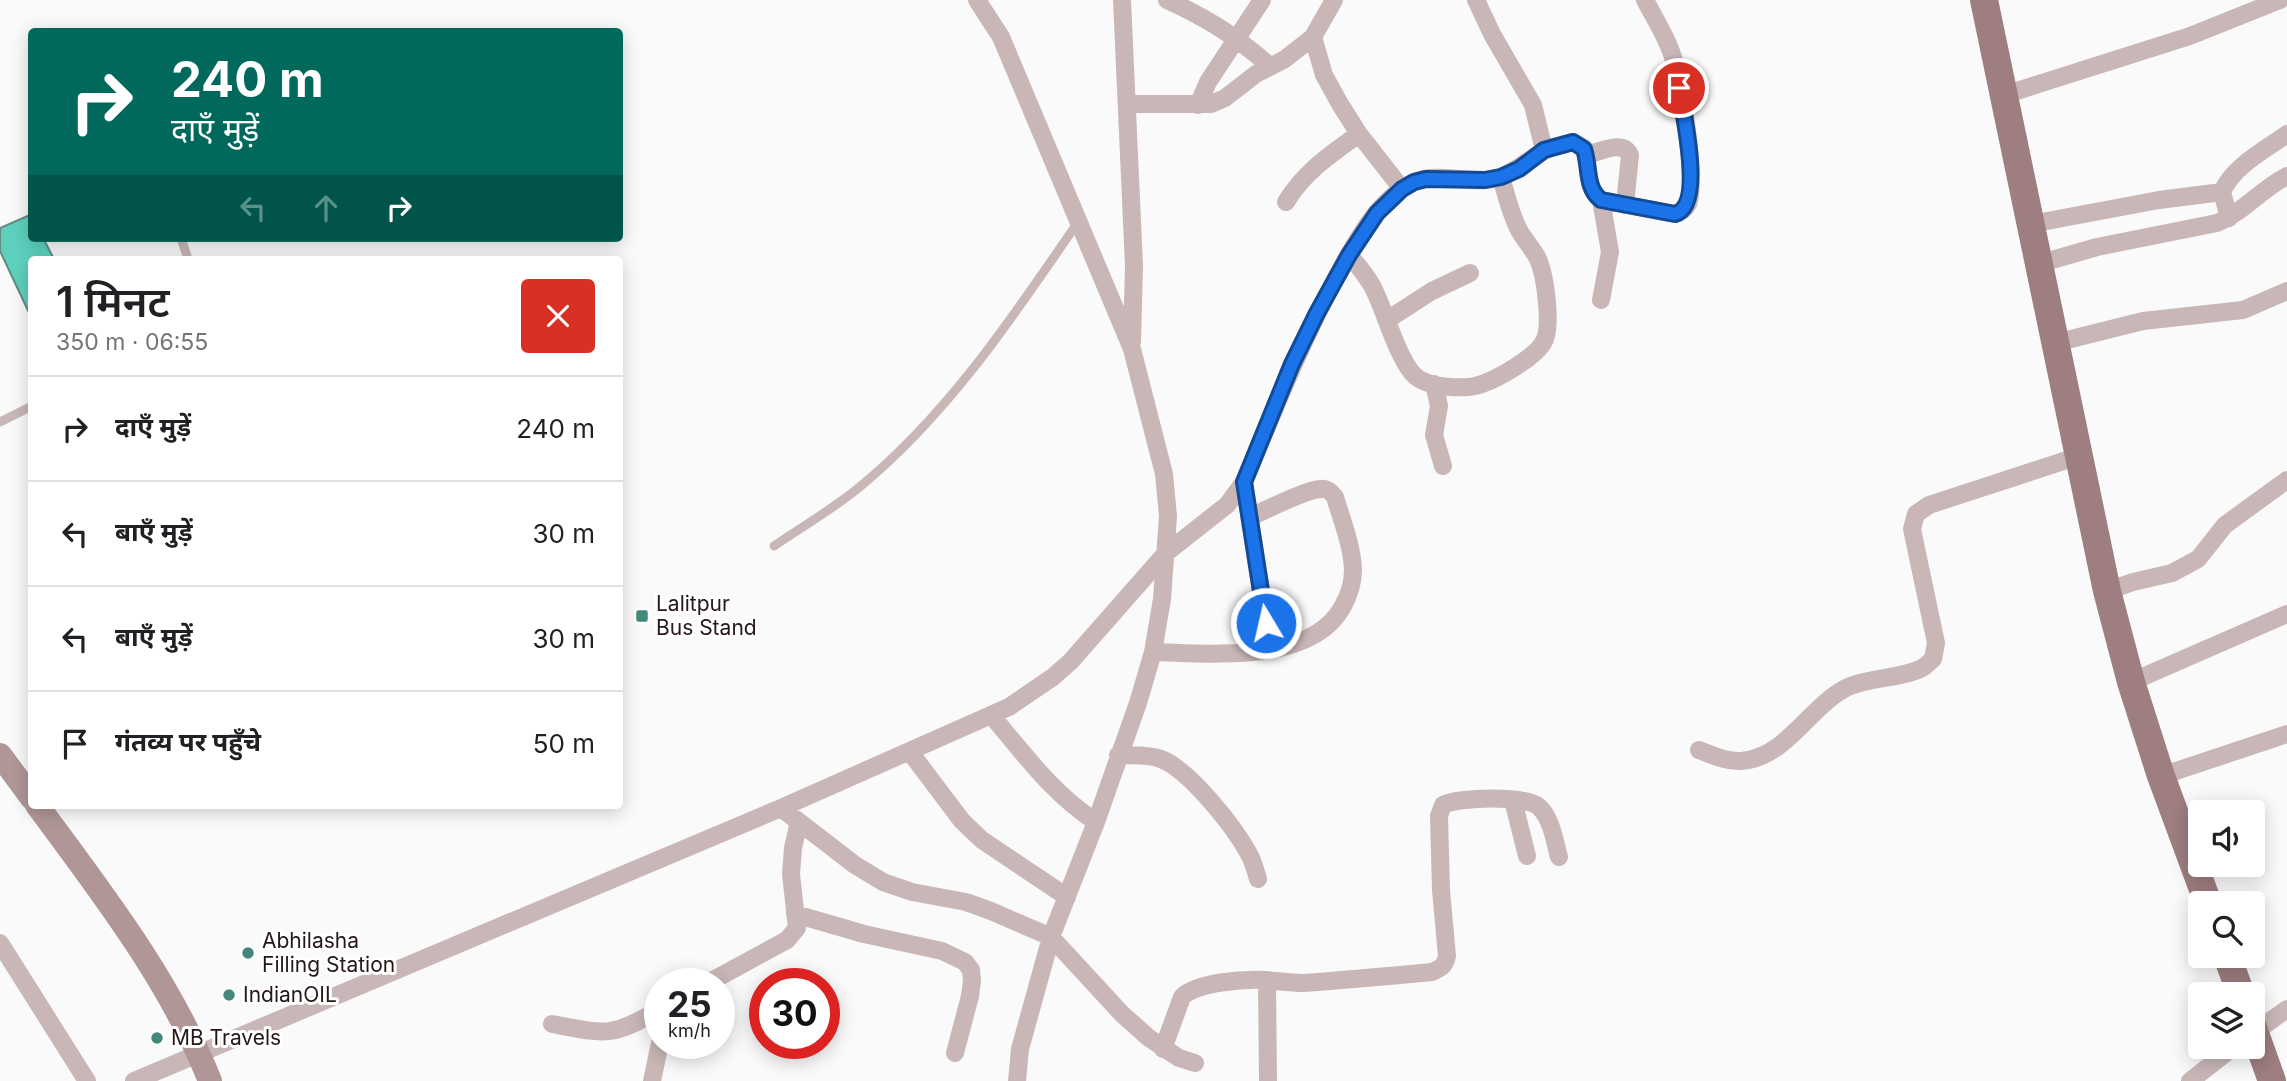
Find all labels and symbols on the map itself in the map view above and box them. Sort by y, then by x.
pin [1649,58,1709,118]
position arrow [1229,586,1303,660]
place label: Lalitpur Bus Stand [656,591,757,640]
marker: Lalitpur Bus Stand [634,608,650,624]
place label: Abhilasha Filling Station [262,928,395,977]
marker: Abhilasha Filling Station [240,945,256,961]
speed limit sign: 30 [749,968,840,1059]
place label: IndianOIL [243,982,337,1007]
marker: IndianOIL [221,987,237,1003]
place label: MB Travels [171,1025,281,1050]
marker: MB Travels [149,1030,165,1046]

